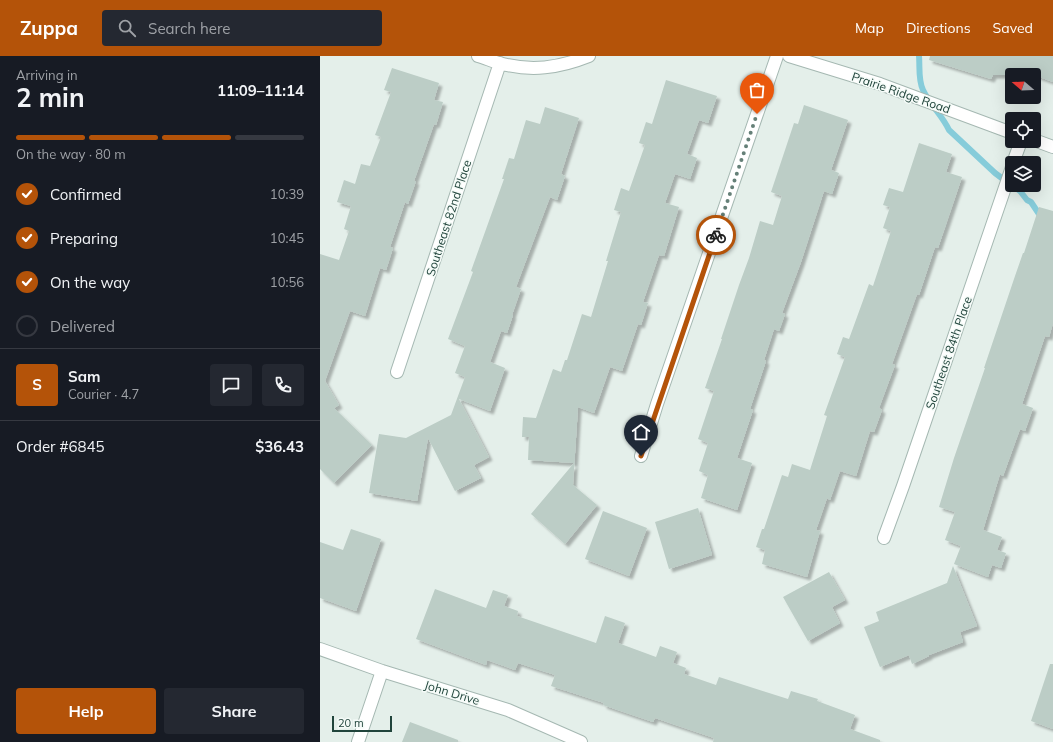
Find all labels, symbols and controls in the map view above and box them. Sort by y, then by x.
search box [102,10,382,46]
text: Zuppa [20,16,78,40]
icon: search [116,17,138,39]
text: Search here [148,19,230,38]
text: Map [855,19,884,37]
text: Directions [906,19,971,37]
text: Saved [993,19,1033,37]
text: Arriving in [16,67,78,83]
north arrow [1005,68,1041,104]
map controls [1005,68,1041,192]
street label: Prairie Ridge Road [850,69,953,116]
pin [740,73,774,114]
icon: bag [746,79,768,101]
text: 2 min [16,81,85,114]
text: 11:09–11:14 [217,81,304,100]
button: locate [1005,112,1041,148]
text: On the way · 80 m [16,146,126,162]
button: layers [1005,156,1041,192]
street label: Southeast 82nd Place [423,158,474,278]
icon: check [16,183,38,205]
text: Confirmed [50,185,121,204]
text: 10:39 [270,186,304,202]
courier [696,215,736,255]
icon: bike [705,224,727,246]
icon: check [16,227,38,249]
text: Preparing [50,229,118,248]
text: 10:45 [270,230,304,246]
icon: check [16,271,38,293]
text: On the way [50,273,130,292]
text: 10:56 [270,274,304,290]
street label: Southeast 84th Place [922,294,975,411]
text: Delivered [50,317,115,336]
button: chat [210,364,252,406]
button: phone [262,364,304,406]
text: Sam [68,367,100,386]
text: S [32,375,42,394]
text: Courier · 4.7 [68,386,139,402]
pin [624,415,658,456]
icon: home [630,421,652,443]
text: Order #6845 [16,437,104,456]
text: $36.43 [255,437,304,456]
street label: John Drive [423,677,482,708]
button: Help [16,688,156,734]
button: Share [164,688,304,734]
scale bar [332,714,392,733]
text: 20 m [338,716,364,730]

